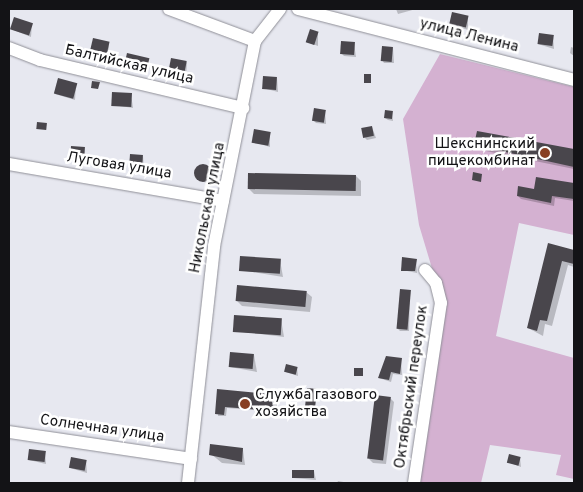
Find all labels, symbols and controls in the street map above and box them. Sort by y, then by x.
street label: улица Ленина [418,15,520,57]
street label: Балтийская улица [63,41,195,89]
place label: Шекснинский пищекомбинат [428,135,535,170]
street label: Никольская улица [187,141,229,275]
marker: Шекснинский пищекомбинат [539,147,551,159]
street label: Луговая улица [65,149,173,183]
street label: Октябрьский переулок [392,304,432,470]
place label: Служба газового хозяйства [255,386,377,421]
marker: Служба газового хозяйства [239,398,251,410]
street label: Солнечная улица [39,411,165,447]

